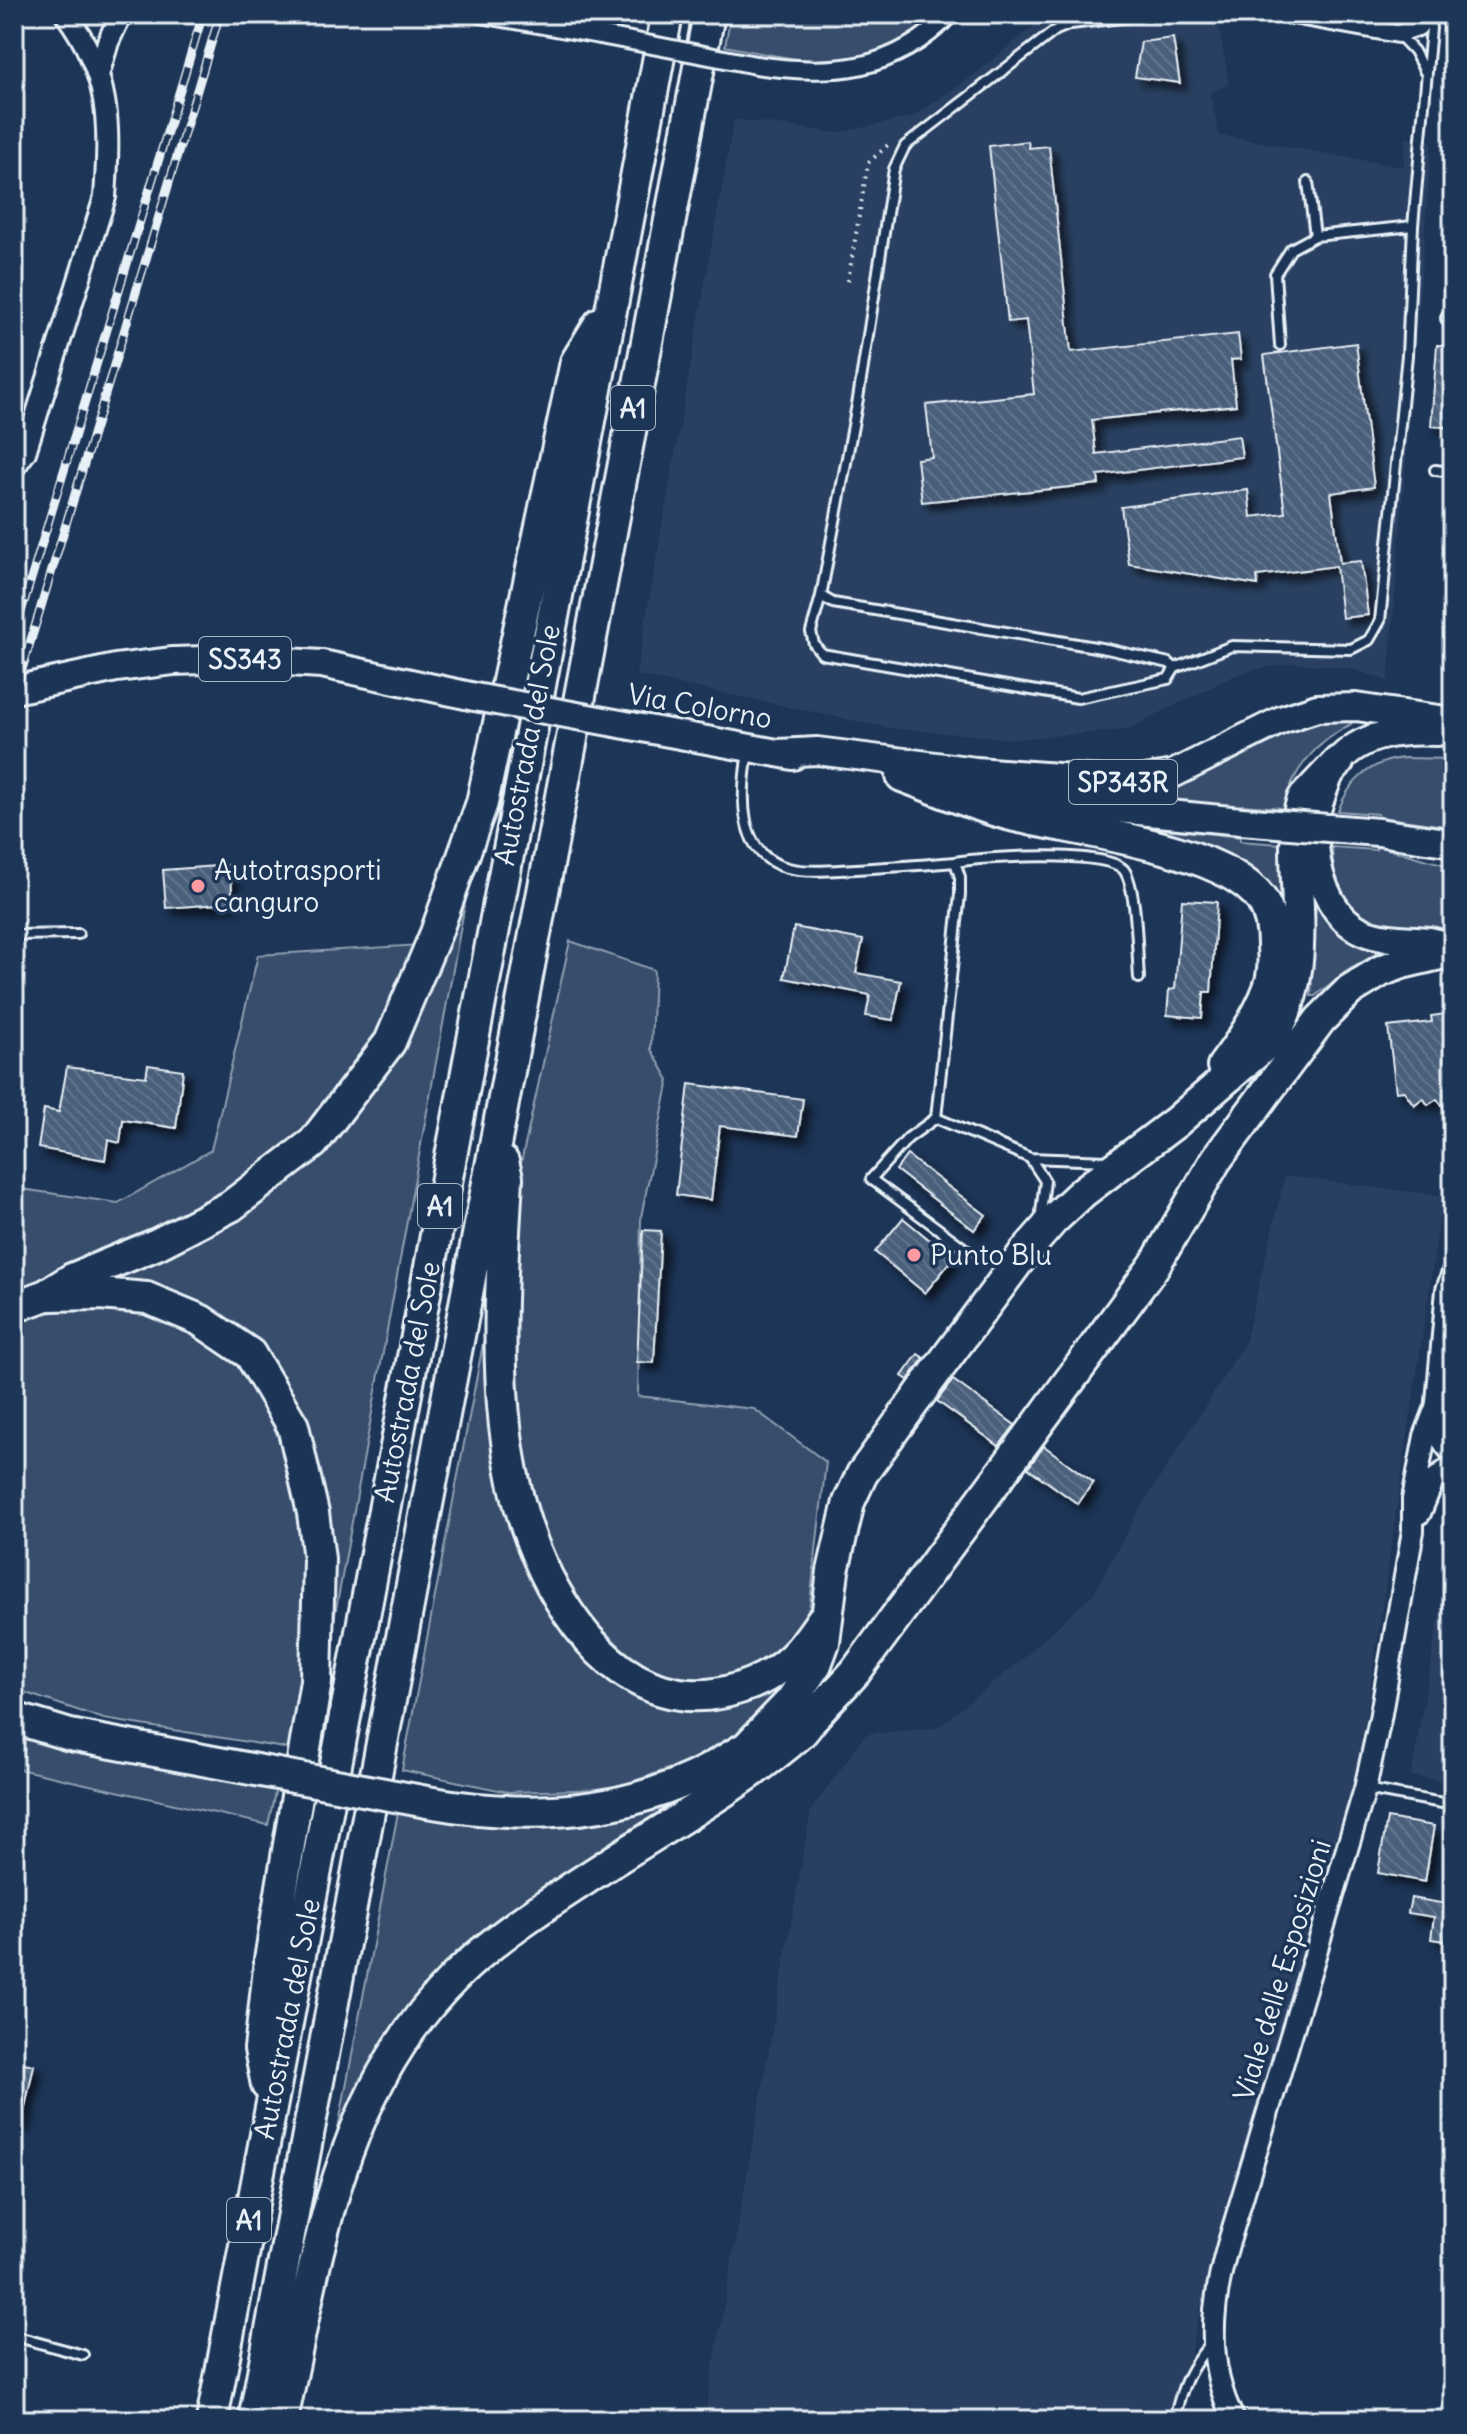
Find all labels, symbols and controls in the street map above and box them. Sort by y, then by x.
road number: A1 [611,386,655,430]
street label: Autostrada del Sole [486,621,568,869]
road number: SS343 [199,637,291,681]
street label: Via Colorno [625,676,775,736]
road number: SP343R [1069,760,1177,804]
place label: Autotrasporti canguro [214,852,381,920]
marker: Autotrasporti canguro [189,877,207,895]
road number: A1 [418,1184,462,1228]
place label: Punto Blu [930,1237,1052,1273]
marker: Punto Blu [905,1246,923,1264]
street label: Autostrada del Sole [366,1258,448,1506]
street label: Viale delle Esposizioni [1225,1835,1339,2105]
street label: Autostrada del Sole [246,1895,328,2143]
road number: A1 [227,2198,271,2242]

